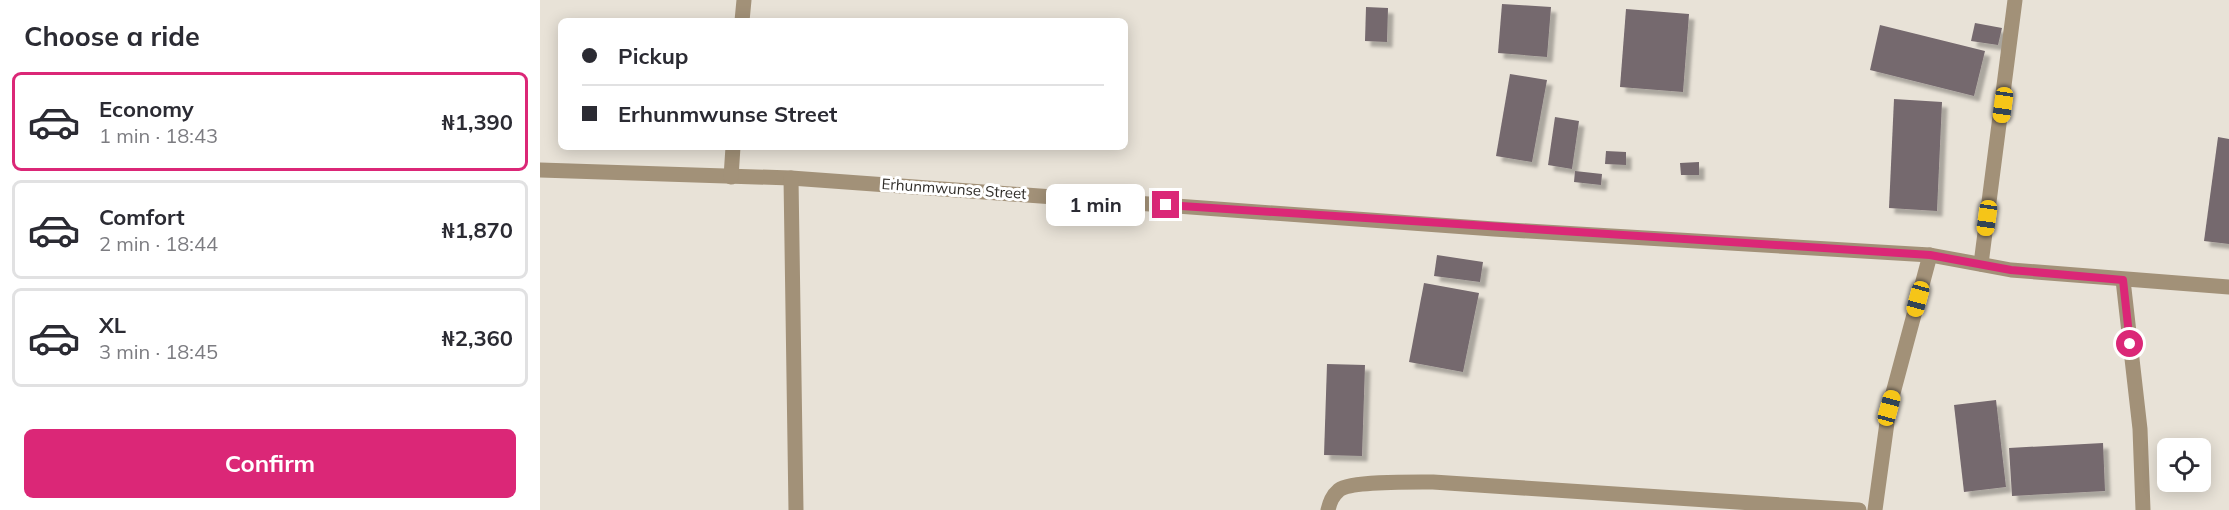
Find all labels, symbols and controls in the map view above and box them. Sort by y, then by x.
text: Choose a ride [24,19,200,53]
text: Pickup [618,42,688,70]
car [1992,86,2014,124]
icon: car [27,95,81,149]
text: Economy [99,95,194,123]
text: Erhunmwunse Street [618,100,837,128]
text: ₦1,390 [442,108,513,136]
text: 1 min · 18:43 [99,123,218,148]
street label: Erhunmwunse Street [881,174,1027,203]
callout: 1 min [1046,184,1145,226]
route end [1152,191,1179,218]
text: 1 min [1069,192,1122,217]
car [1976,199,1998,237]
icon: car [27,203,81,257]
text: Comfort [99,203,185,231]
text: ₦1,870 [442,216,513,244]
text: 2 min · 18:44 [99,231,218,256]
car [1905,279,1931,319]
icon: car [27,311,81,365]
text: XL [99,311,126,339]
text: ₦2,360 [442,324,513,352]
route start [2116,330,2143,357]
text: 3 min · 18:45 [99,339,218,364]
car [1876,388,1902,428]
button: Confirm [24,429,516,498]
map controls [2157,438,2211,492]
button: locate [2157,438,2211,492]

